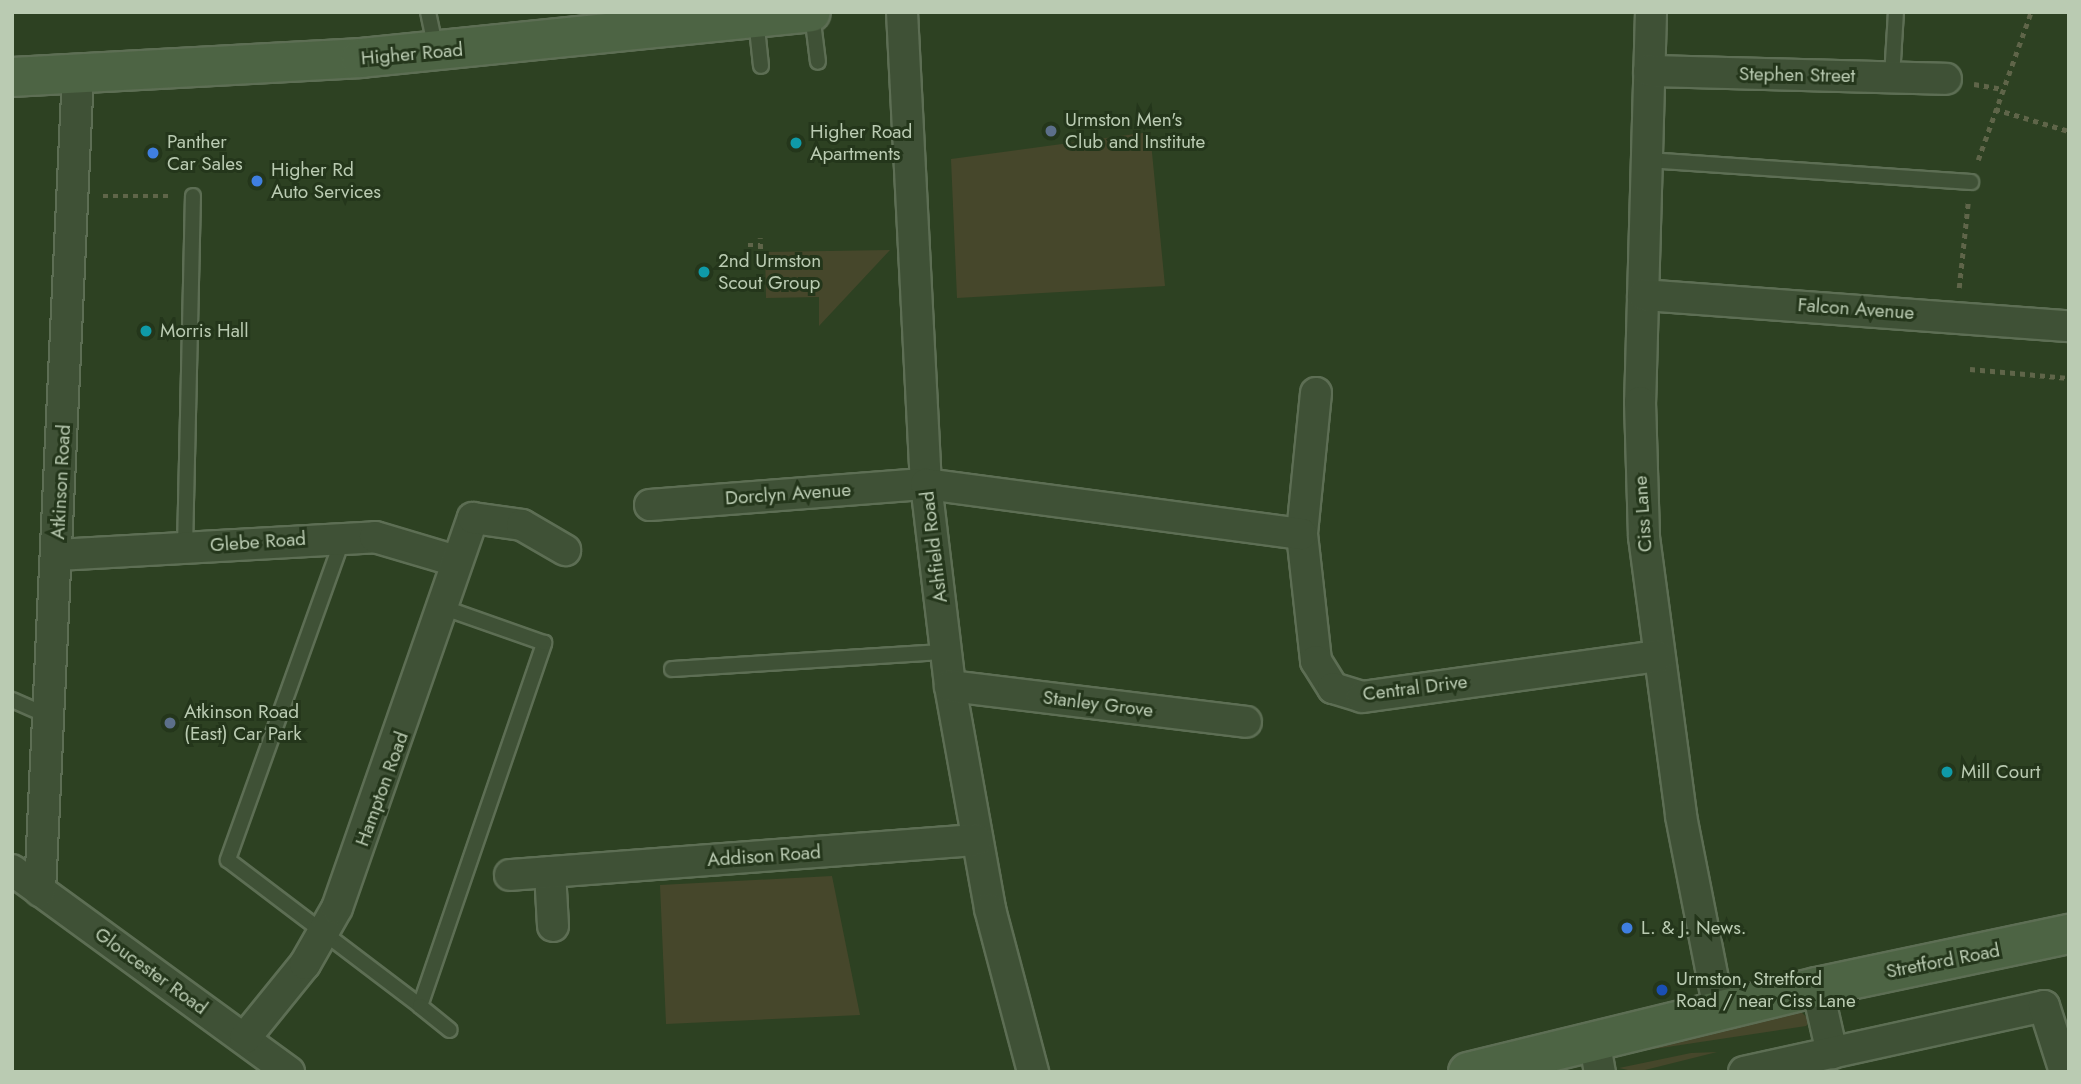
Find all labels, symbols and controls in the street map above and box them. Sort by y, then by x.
street label: Higher Road [360,38,464,70]
street label: Stephen Street [1739,63,1855,87]
place label: Urmston Men's Club and Institute [1065,109,1205,153]
place label: Higher Road Apartments [810,121,912,165]
marker: Urmston Men's Club and Institute [1043,123,1059,139]
place label: Panther Car Sales [167,131,243,175]
marker: Higher Road Apartments [788,135,804,151]
marker: Panther Car Sales [145,145,161,161]
place label: Higher Rd Auto Services [271,159,381,203]
marker: Higher Rd Auto Services [249,173,265,189]
place label: 2nd Urmston Scout Group [718,250,821,294]
marker: 2nd Urmston Scout Group [696,264,712,280]
street label: Falcon Avenue [1797,294,1915,324]
place label: Morris Hall [160,320,249,342]
marker: Morris Hall [138,323,154,339]
street label: Atkinson Road [47,424,75,540]
street label: Ciss Lane [1629,475,1657,553]
street label: Dorclyn Avenue [724,478,852,510]
street label: Ashfield Road [916,490,952,604]
street label: Glebe Road [209,527,307,557]
street label: Central Drive [1361,670,1469,706]
street label: Stanley Grove [1042,686,1154,722]
place label: Atkinson Road (East) Car Park [184,701,302,745]
marker: Atkinson Road (East) Car Park [162,715,178,731]
street label: Hampton Road [351,729,413,849]
place label: Mill Court [1961,761,2040,783]
marker: Mill Court [1939,764,1955,780]
street label: Addison Road [706,841,822,871]
place label: L. & J. News. [1641,917,1747,939]
marker: L. & J. News. [1619,920,1635,936]
street label: Gloucester Road [90,923,212,1019]
street label: Stretford Road [1884,939,2002,983]
place label: Urmston, Stretford Road / near Ciss Lane [1676,968,1856,1012]
marker: Urmston, Stretford Road / near Ciss Lane [1654,982,1670,998]

